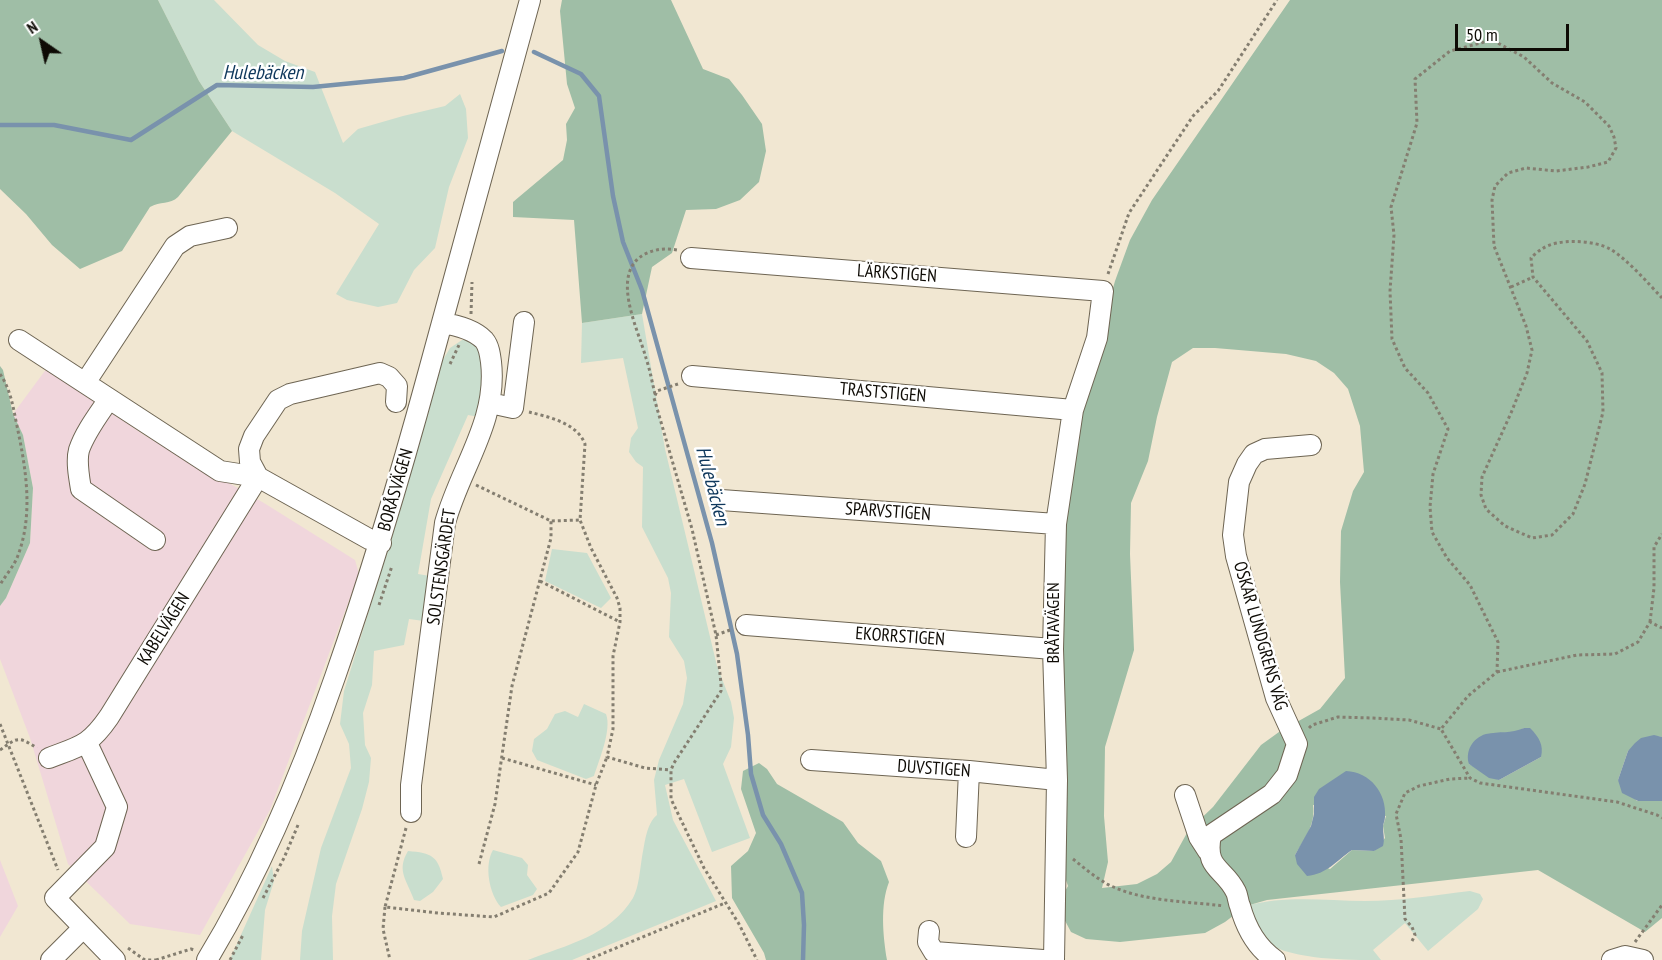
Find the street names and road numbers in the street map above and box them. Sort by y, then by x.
street label: LÄRKSTIGEN [856,260,938,288]
street label: TRASTSTIGEN [839,378,927,408]
street label: BORÅSVÄGEN [374,446,418,534]
street label: SPARVSTIGEN [844,498,932,526]
street label: SOLSTENSGÄRDET [423,507,461,627]
street label: OSKAR LUNDGRENS VÄG [1228,559,1292,713]
street label: BRÅTAVÄGEN [1043,582,1065,664]
street label: KABELVÄGEN [133,589,195,669]
street label: EKORRSTIGEN [855,623,945,651]
street label: DUVSTIGEN [897,756,971,782]

